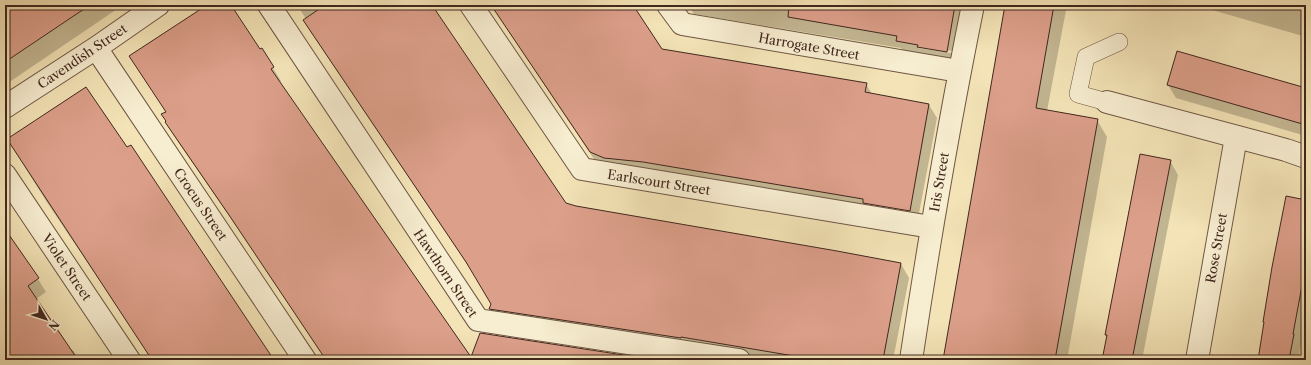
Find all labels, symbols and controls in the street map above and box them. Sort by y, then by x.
street label: Cavendish Street [34,20,130,92]
street label: Harrogate Street [757,29,861,63]
street label: Iris Street [926,151,952,213]
street label: Crocus Street [171,165,231,244]
street label: Earlscourt Street [606,166,712,198]
street label: Rose Street [1202,211,1230,284]
street label: Hawthorn Street [411,226,482,320]
street label: Violet Street [38,230,95,304]
north arrow [26,299,66,339]
text: N [45,317,62,334]

